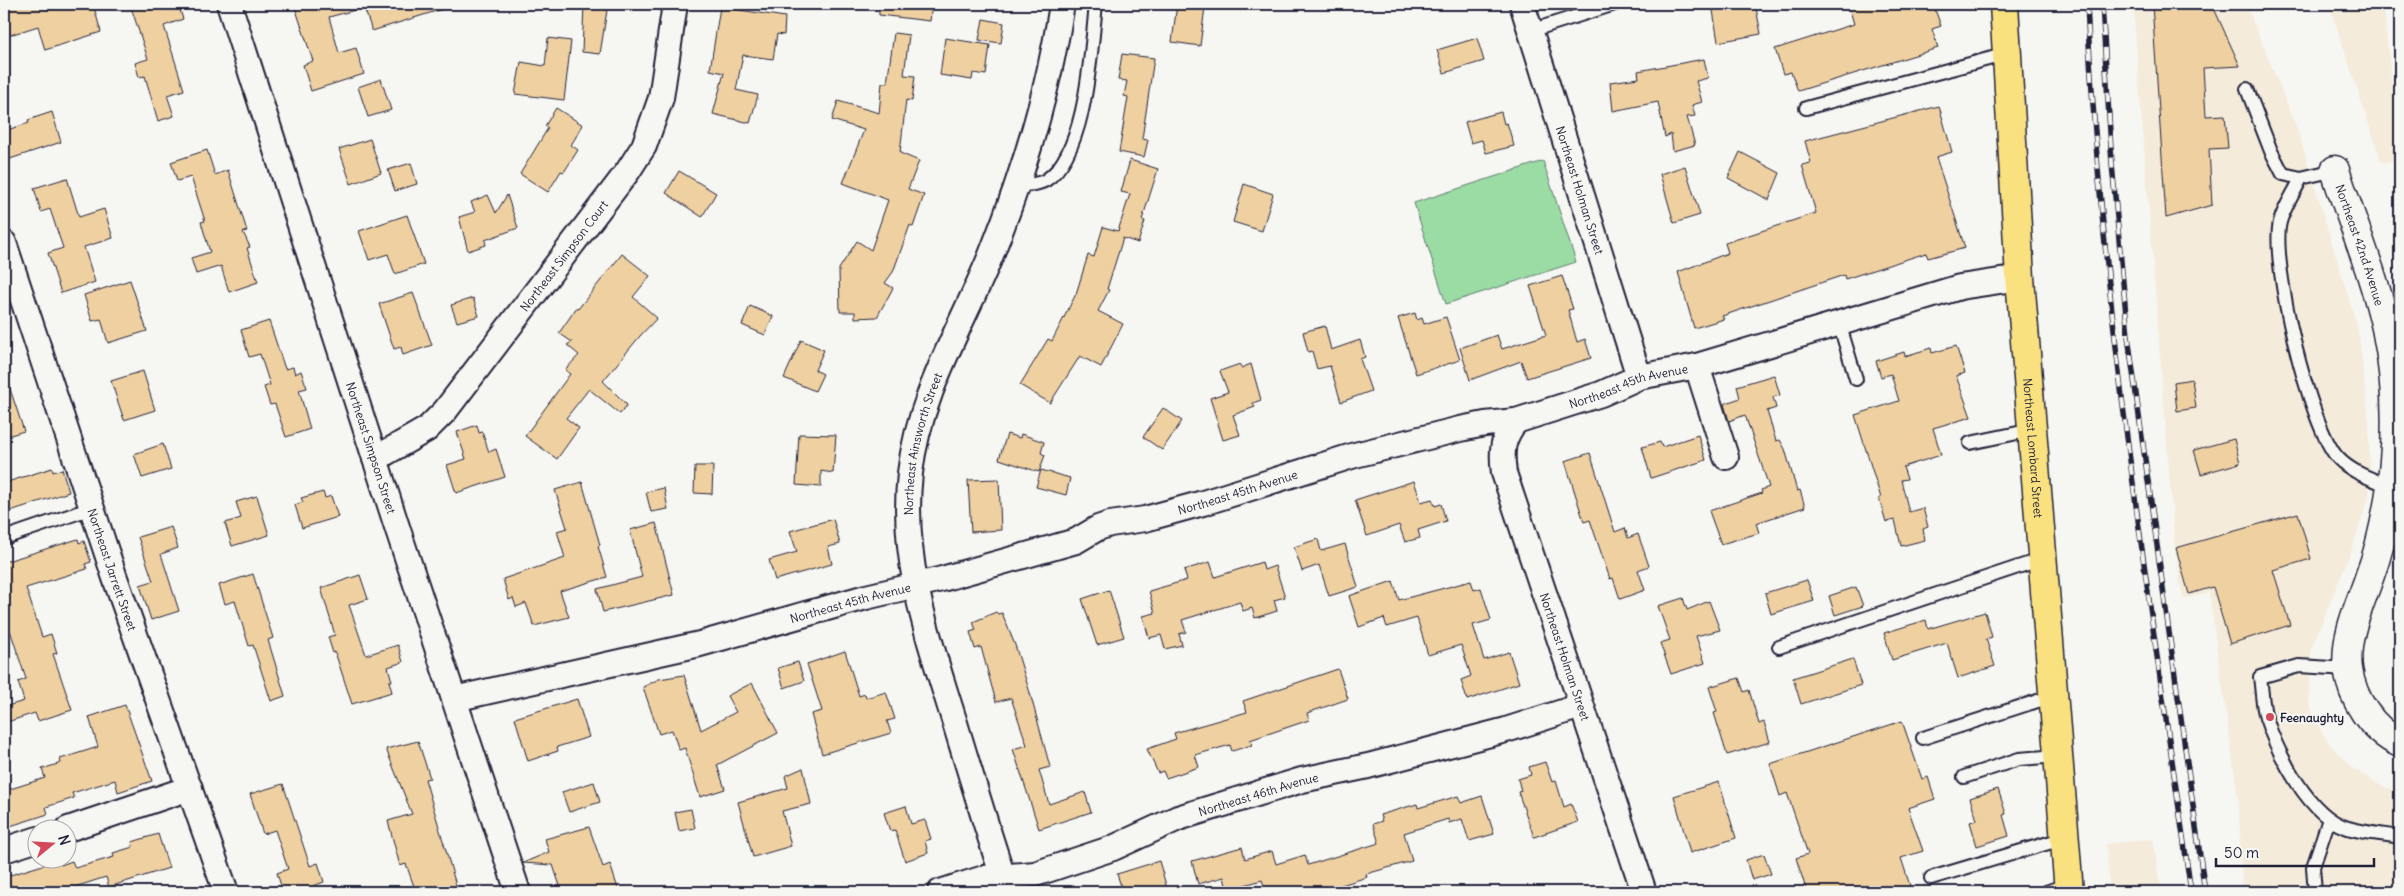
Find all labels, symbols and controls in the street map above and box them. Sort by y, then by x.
street label: Northeast Holman Street [1553,124,1608,256]
street label: Northeast 42nd Avenue [2333,182,2387,307]
street label: Northeast Simpson Court [516,197,611,314]
street label: Northeast 45th Avenue [1567,360,1689,411]
street label: Northeast Ainsworth Street [900,370,945,515]
street label: Northeast Lombard Street [2021,377,2047,519]
street label: Northeast Simpson Street [343,380,400,515]
street label: Northeast 45th Avenue [1176,466,1299,517]
street label: Northeast Jarrett Street [85,506,140,633]
street label: Northeast 45th Avenue [788,579,912,626]
street label: Northeast Holman Street [1537,591,1594,723]
place label: Feenaughty [2280,710,2344,726]
marker: Feenaughty [2264,711,2276,723]
street label: Northeast 46th Avenue [1196,769,1320,819]
north arrow [28,818,78,868]
text: N [54,833,74,847]
scale bar [2216,836,2374,868]
text: 50 m [2224,843,2259,862]

